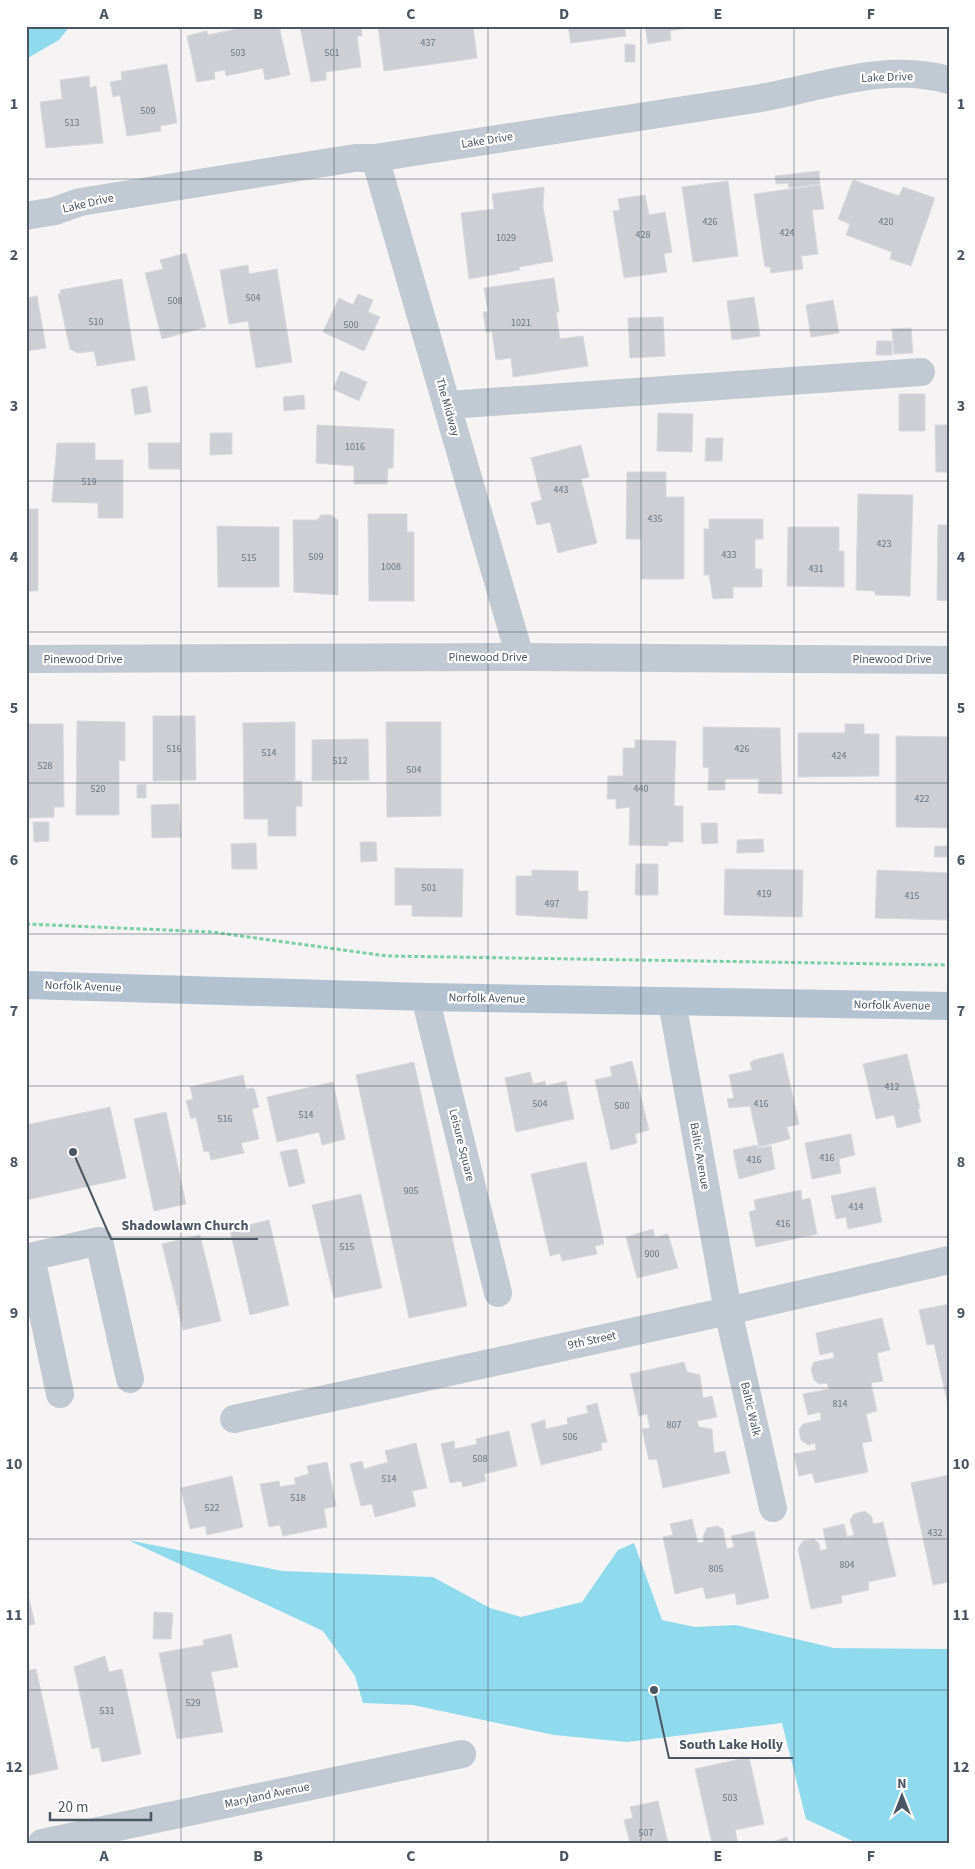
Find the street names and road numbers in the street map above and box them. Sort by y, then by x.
street label: Lake Drive [861,68,913,87]
street label: Lake Drive [460,128,514,153]
street label: Lake Drive [61,189,115,218]
street label: The Midway [431,376,464,439]
street label: Pinewood Drive [449,649,528,666]
street label: Pinewood Drive [44,651,123,668]
street label: Pinewood Drive [853,651,932,668]
street label: Norfolk Avenue [44,977,122,996]
street label: Norfolk Avenue [448,989,526,1008]
street label: Norfolk Avenue [853,996,931,1015]
street label: Leisure Square [444,1107,479,1183]
street label: Baltic Avenue [685,1121,714,1191]
street label: 9th Street [566,1327,618,1354]
street label: Baltic Walk [736,1380,765,1438]
street label: Maryland Avenue [223,1778,311,1813]

